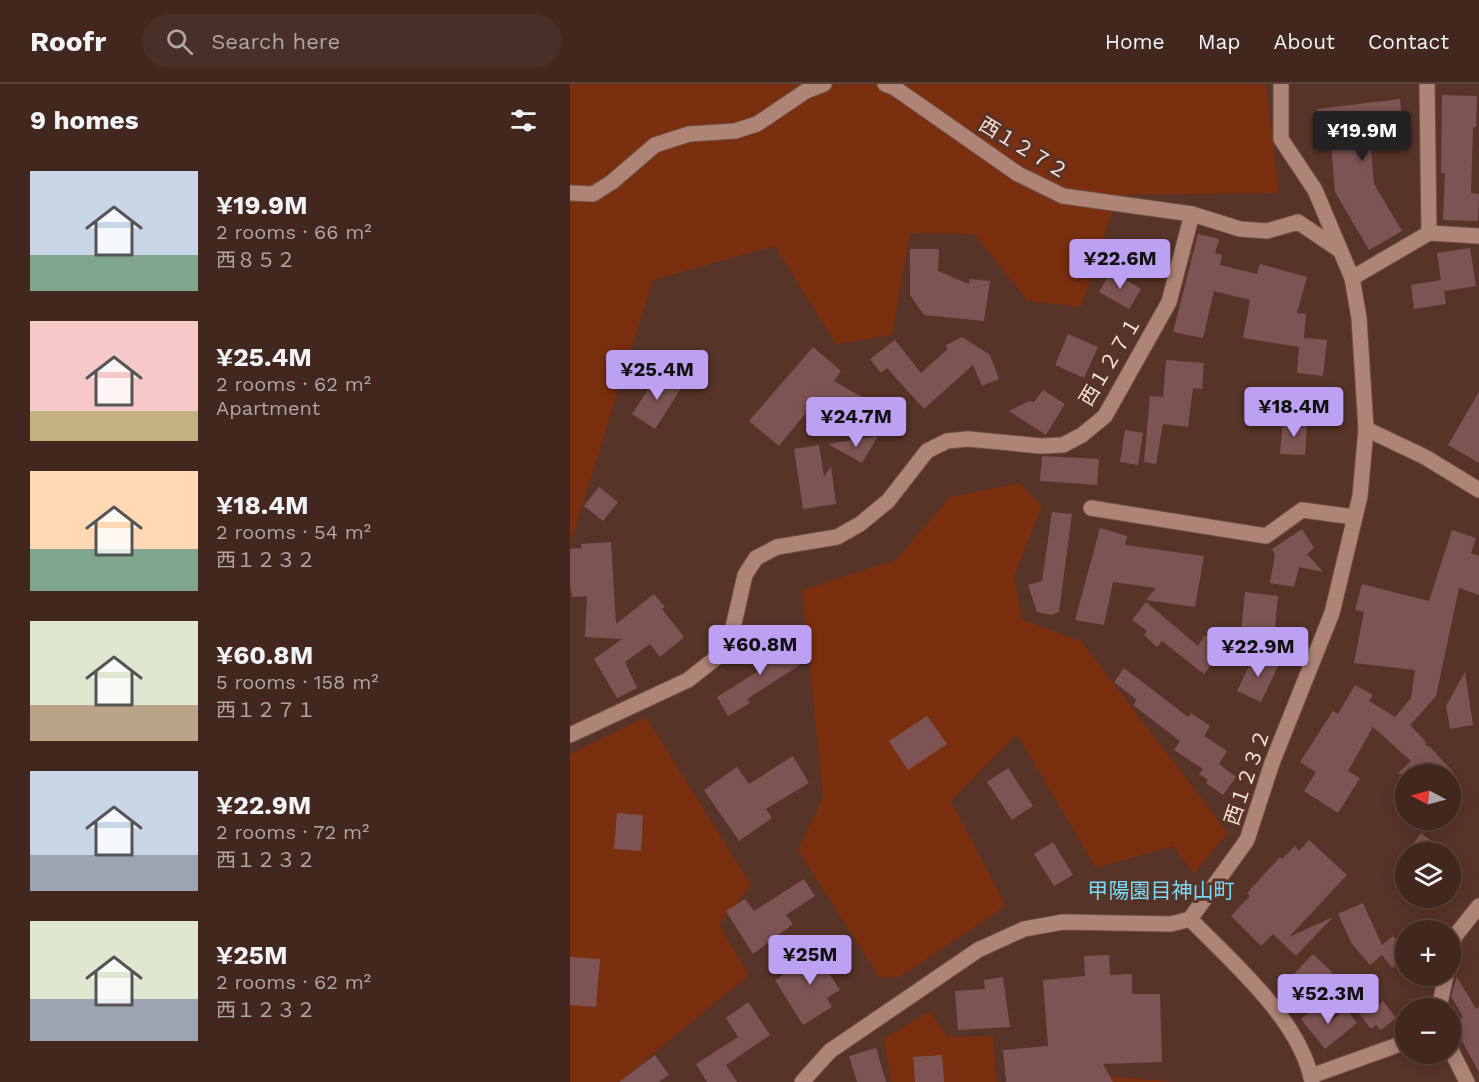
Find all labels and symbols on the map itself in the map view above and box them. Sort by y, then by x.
pin: ¥19.9M [1313,111,1411,162]
street label: 西１２７２ [975,112,1073,184]
pin: ¥22.6M [1071,239,1169,290]
street label: 西１２７１ [1074,312,1146,410]
pin: ¥25.4M [608,350,706,401]
pin: ¥18.4M [1245,387,1343,438]
pin: ¥24.7M [807,397,905,448]
pin: ¥60.8M [711,625,809,676]
pin: ¥22.9M [1209,627,1307,678]
street label: 西１２３２ [1219,726,1275,828]
north arrow [1395,764,1461,830]
district label: 甲陽園目神山町 [1088,878,1235,903]
pin: ¥25M [774,935,846,986]
pin: ¥52.3M [1279,974,1377,1025]

